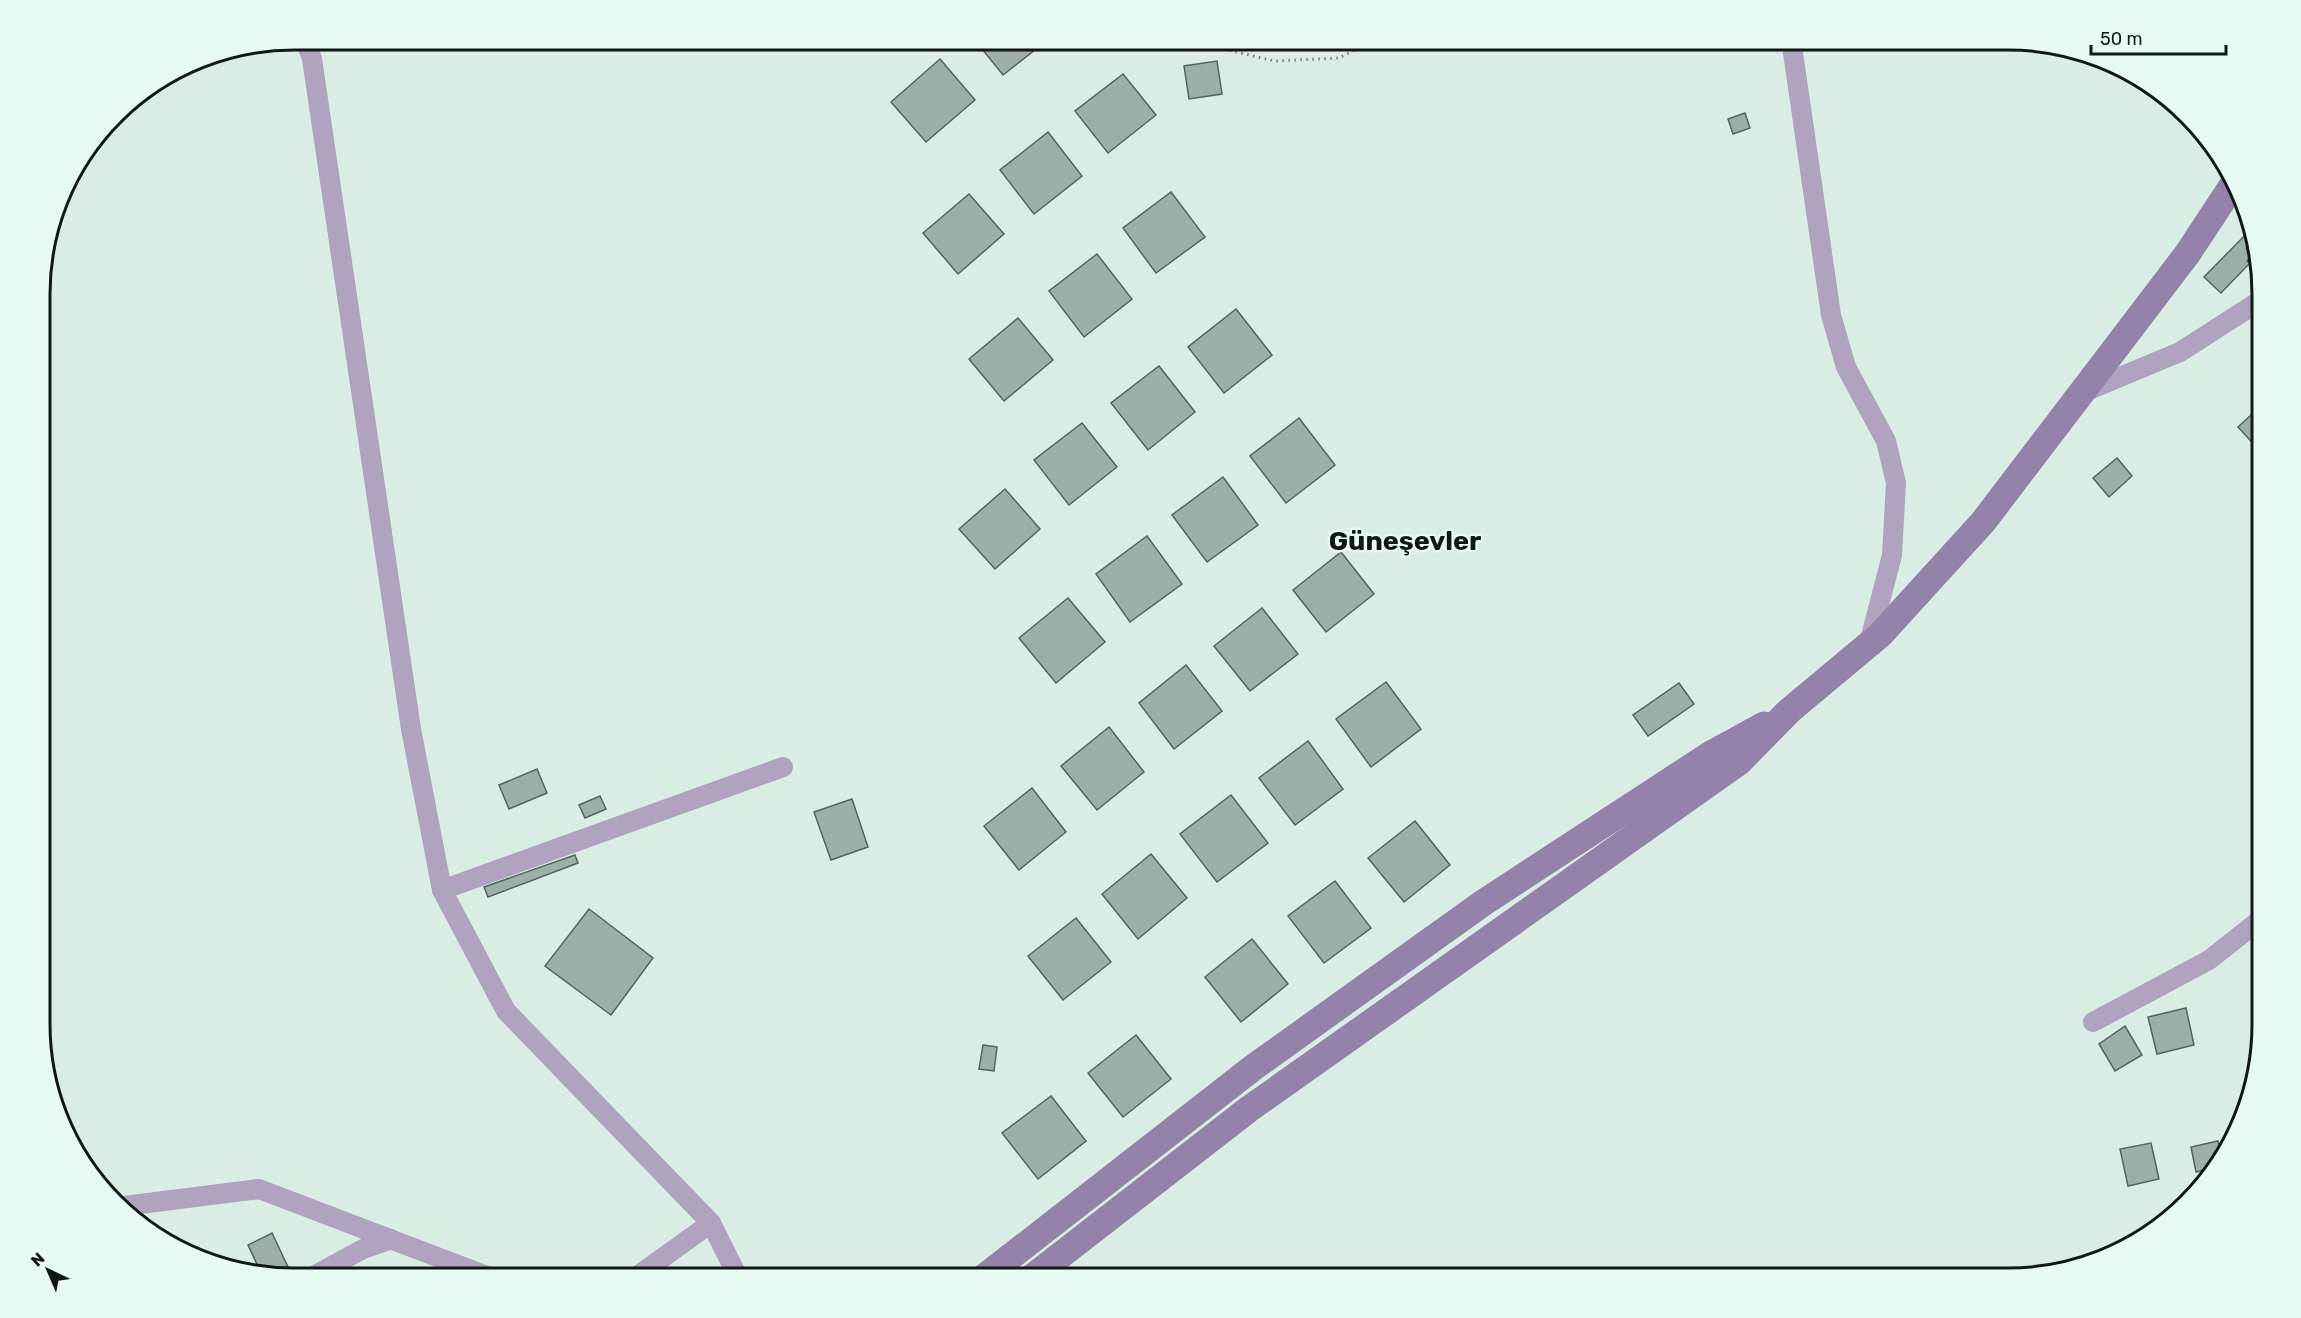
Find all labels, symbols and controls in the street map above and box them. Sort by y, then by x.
scale bar [2091,18,2226,56]
text: 50 m [2100,28,2143,50]
district label: Güneşevler [1329,525,1481,557]
north arrow [18,1240,78,1300]
text: N [27,1249,49,1270]

